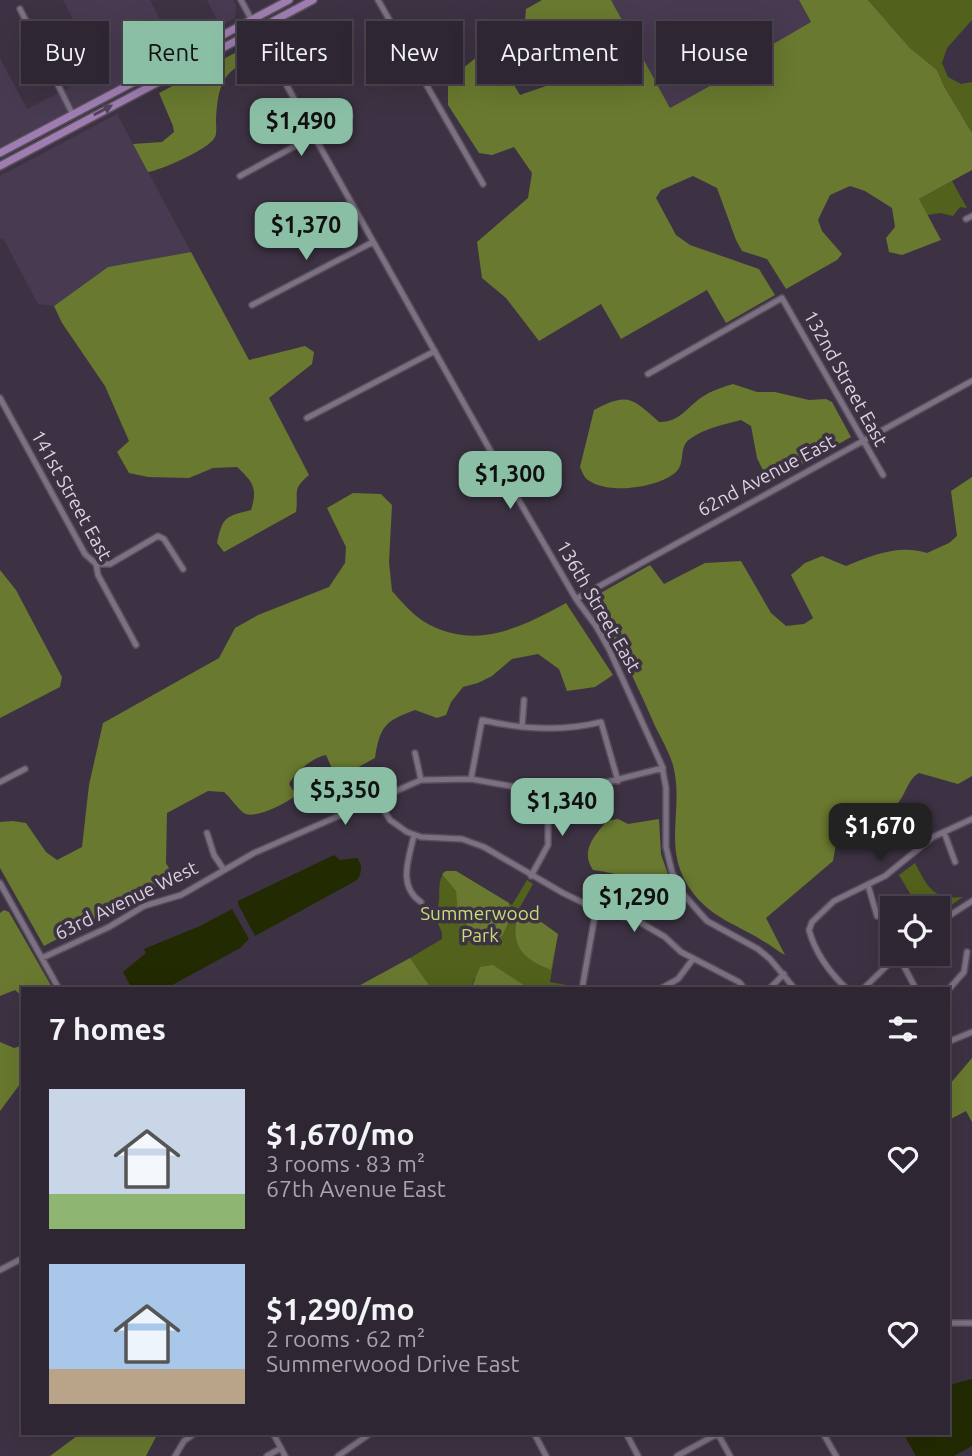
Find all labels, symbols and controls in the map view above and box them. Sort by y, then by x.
chip: Buy [21,21,109,84]
chip: Rent [123,21,223,84]
chip: Filters [237,21,352,84]
chip: New [366,21,463,84]
chip: Apartment [477,21,642,84]
chip: House [656,21,772,84]
pin: $1,490 [244,99,358,158]
one-way arrow [93,105,113,116]
text: $1,490 [266,108,336,133]
pin: $1,370 [249,202,363,262]
text: $1,370 [271,212,341,237]
street label: 132nd Street East [800,306,893,450]
street label: 141st Street East [27,426,117,565]
street label: 62nd Avenue East [694,429,839,520]
pin: $1,300 [453,452,567,511]
text: $1,300 [475,461,545,486]
street label: 136th Street East [552,536,646,676]
pin: $5,350 [288,768,402,827]
text: $5,350 [310,777,380,802]
pin: $1,340 [505,778,619,838]
text: $1,340 [527,788,597,813]
pin: $1,670 [823,804,937,863]
text: $1,670 [845,813,915,838]
street label: 63rd Avenue West [51,856,201,944]
pin: $1,290 [577,874,691,934]
text: $1,290 [599,884,669,909]
map controls [880,896,950,966]
button: locate [880,896,950,966]
park label: Summerwood Park [420,902,540,946]
icon: filters [884,1010,922,1048]
text: 7 homes [49,1012,166,1046]
icon: home [105,1117,189,1201]
text: $1,670/mo [266,1117,415,1151]
icon: heart [884,1140,922,1178]
text: 3 rooms · 83 m² [266,1151,425,1176]
text: 67th Avenue East [266,1176,446,1201]
icon: home [105,1292,189,1376]
text: $1,290/mo [266,1292,415,1326]
icon: heart [884,1315,922,1353]
text: 2 rooms · 62 m² [266,1326,425,1351]
text: Summerwood Drive East [266,1351,520,1376]

